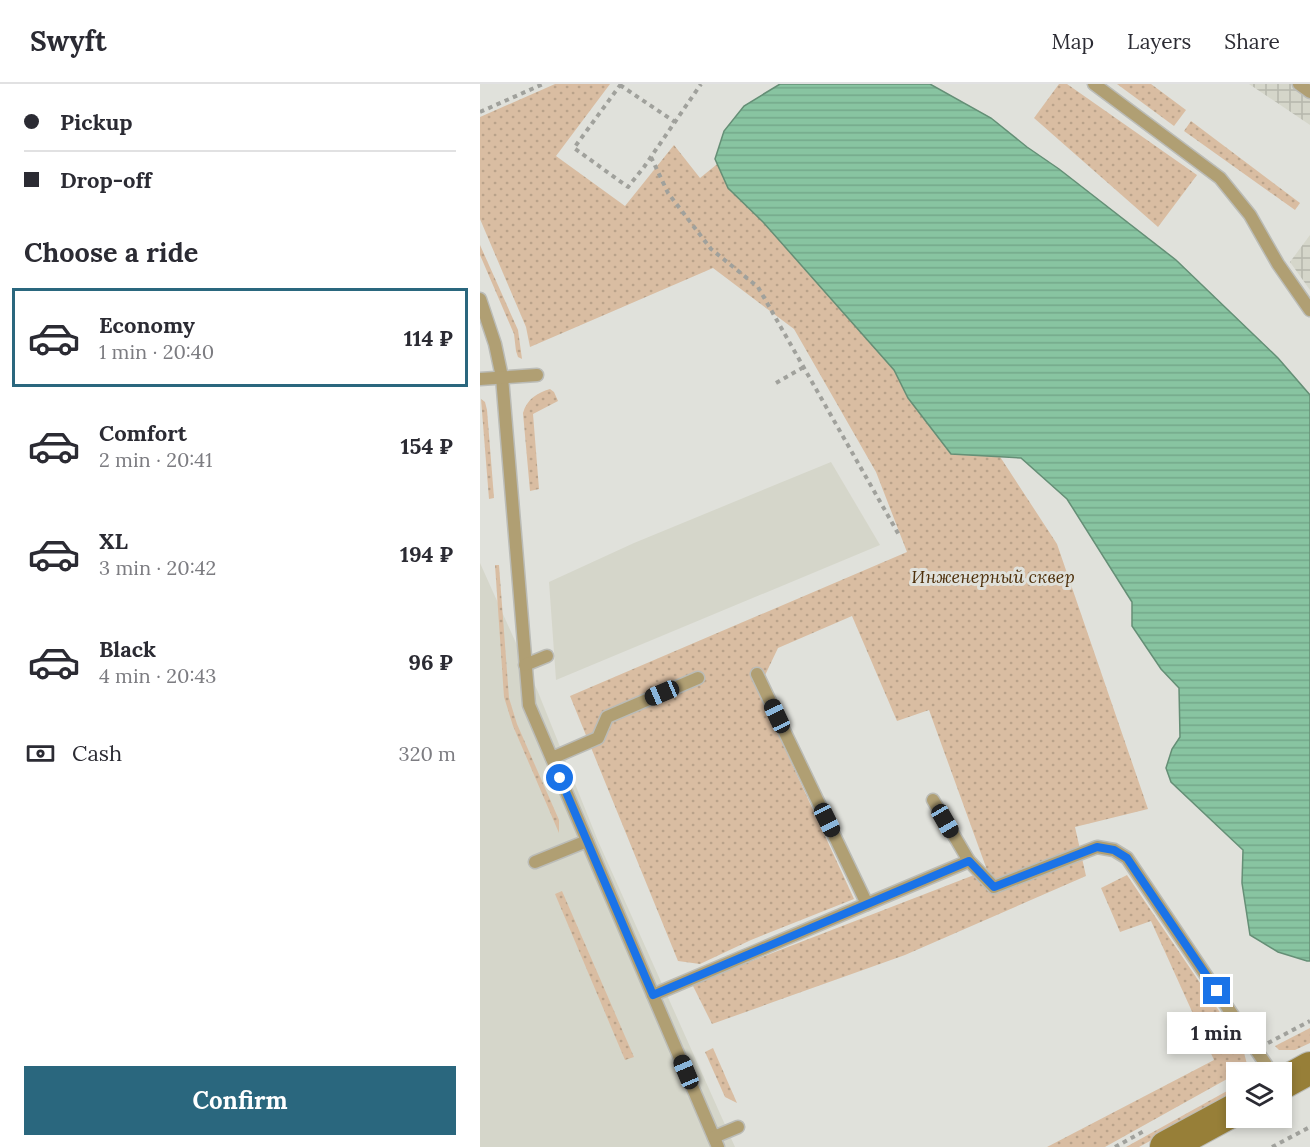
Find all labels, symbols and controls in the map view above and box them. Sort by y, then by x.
text: Swyft [30,23,106,59]
text: Map [1051,28,1094,55]
text: Layers [1127,28,1191,55]
text: Share [1224,28,1280,55]
text: Pickup [60,108,133,136]
text: Drop-off [60,166,152,194]
text: Choose a ride [24,235,198,269]
icon: car [27,311,81,365]
text: Economy [99,311,195,339]
text: 114 ₽ [404,324,453,352]
text: 1 min · 20:40 [99,339,214,364]
icon: car [27,419,81,473]
text: Comfort [99,419,187,447]
text: 154 ₽ [401,432,453,460]
text: 2 min · 20:41 [99,447,212,472]
icon: car [27,527,81,581]
text: XL [99,527,128,555]
text: 194 ₽ [400,540,453,568]
text: 3 min · 20:42 [99,555,216,580]
park label: Инженерный сквер [911,565,1075,588]
icon: car [27,635,81,689]
text: Black [99,635,156,663]
text: 96 ₽ [408,648,453,676]
text: 4 min · 20:43 [99,663,216,688]
car [642,678,682,708]
car [761,696,793,736]
icon: cash [24,737,57,770]
text: Cash [72,739,122,767]
text: 320 m [399,741,456,766]
route start [546,764,573,791]
car [811,800,843,840]
car [928,801,962,841]
route end [1203,977,1230,1004]
callout: 1 min [1168,1012,1266,1054]
text: 1 min [1191,1020,1242,1045]
car [671,1052,701,1092]
map controls [1226,1062,1292,1128]
button: layers [1226,1062,1292,1128]
button: Confirm [24,1066,456,1135]

